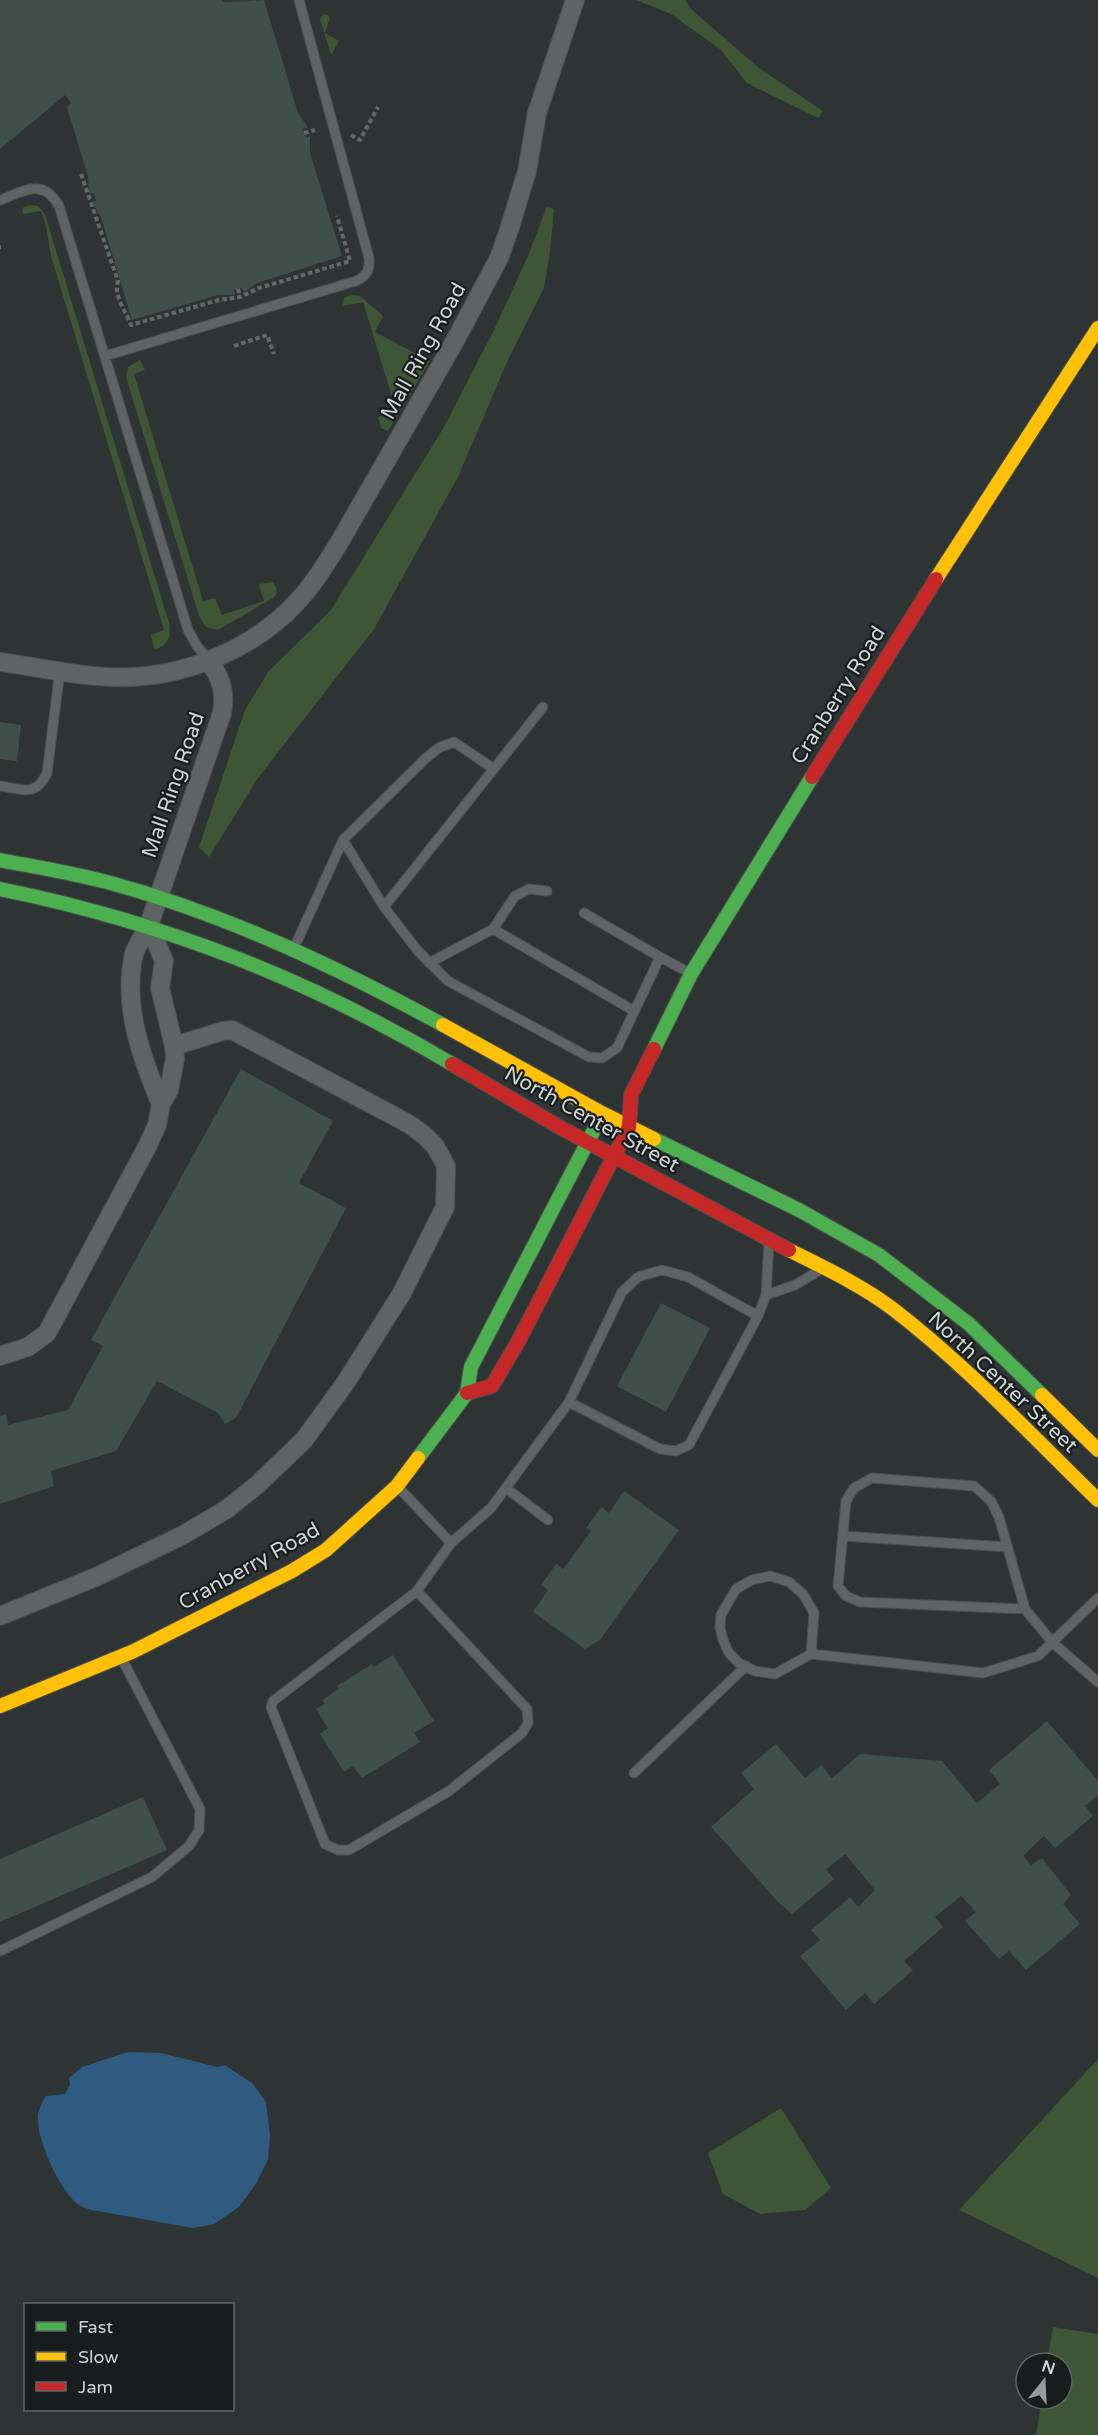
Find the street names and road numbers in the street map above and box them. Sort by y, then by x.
street label: Mall Ring Road [376,279,471,424]
street label: Cranberry Road [786,622,891,769]
street label: Mall Ring Road [137,709,210,861]
street label: North Center Street [500,1061,683,1178]
street label: North Center Street [923,1307,1083,1458]
street label: Cranberry Road [174,1517,324,1616]

